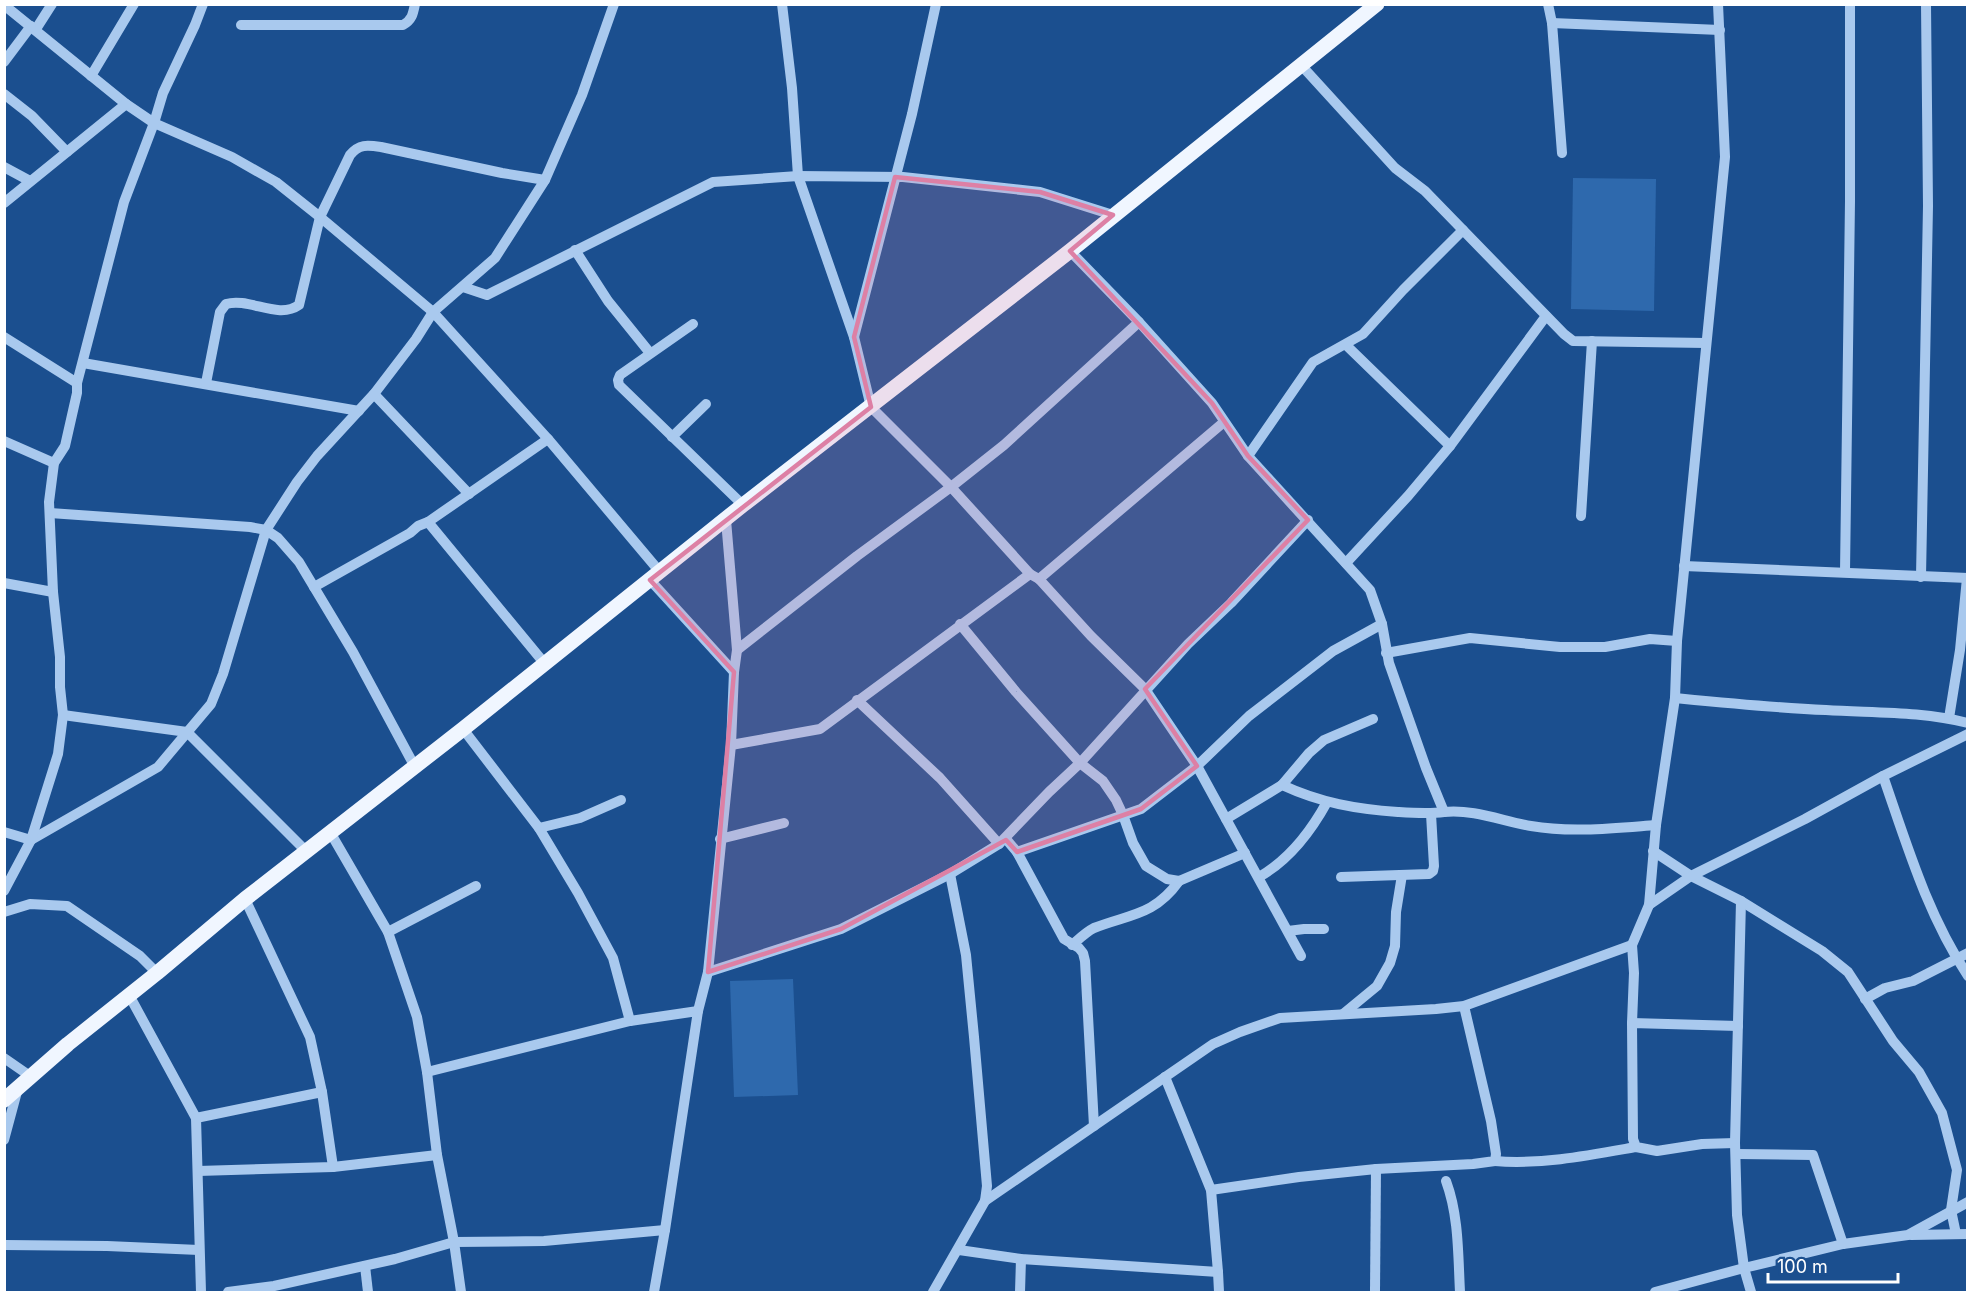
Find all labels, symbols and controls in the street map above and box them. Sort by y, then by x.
scale bar [1768,1246,1898,1284]
text: 100 m [1777,1256,1828,1277]

